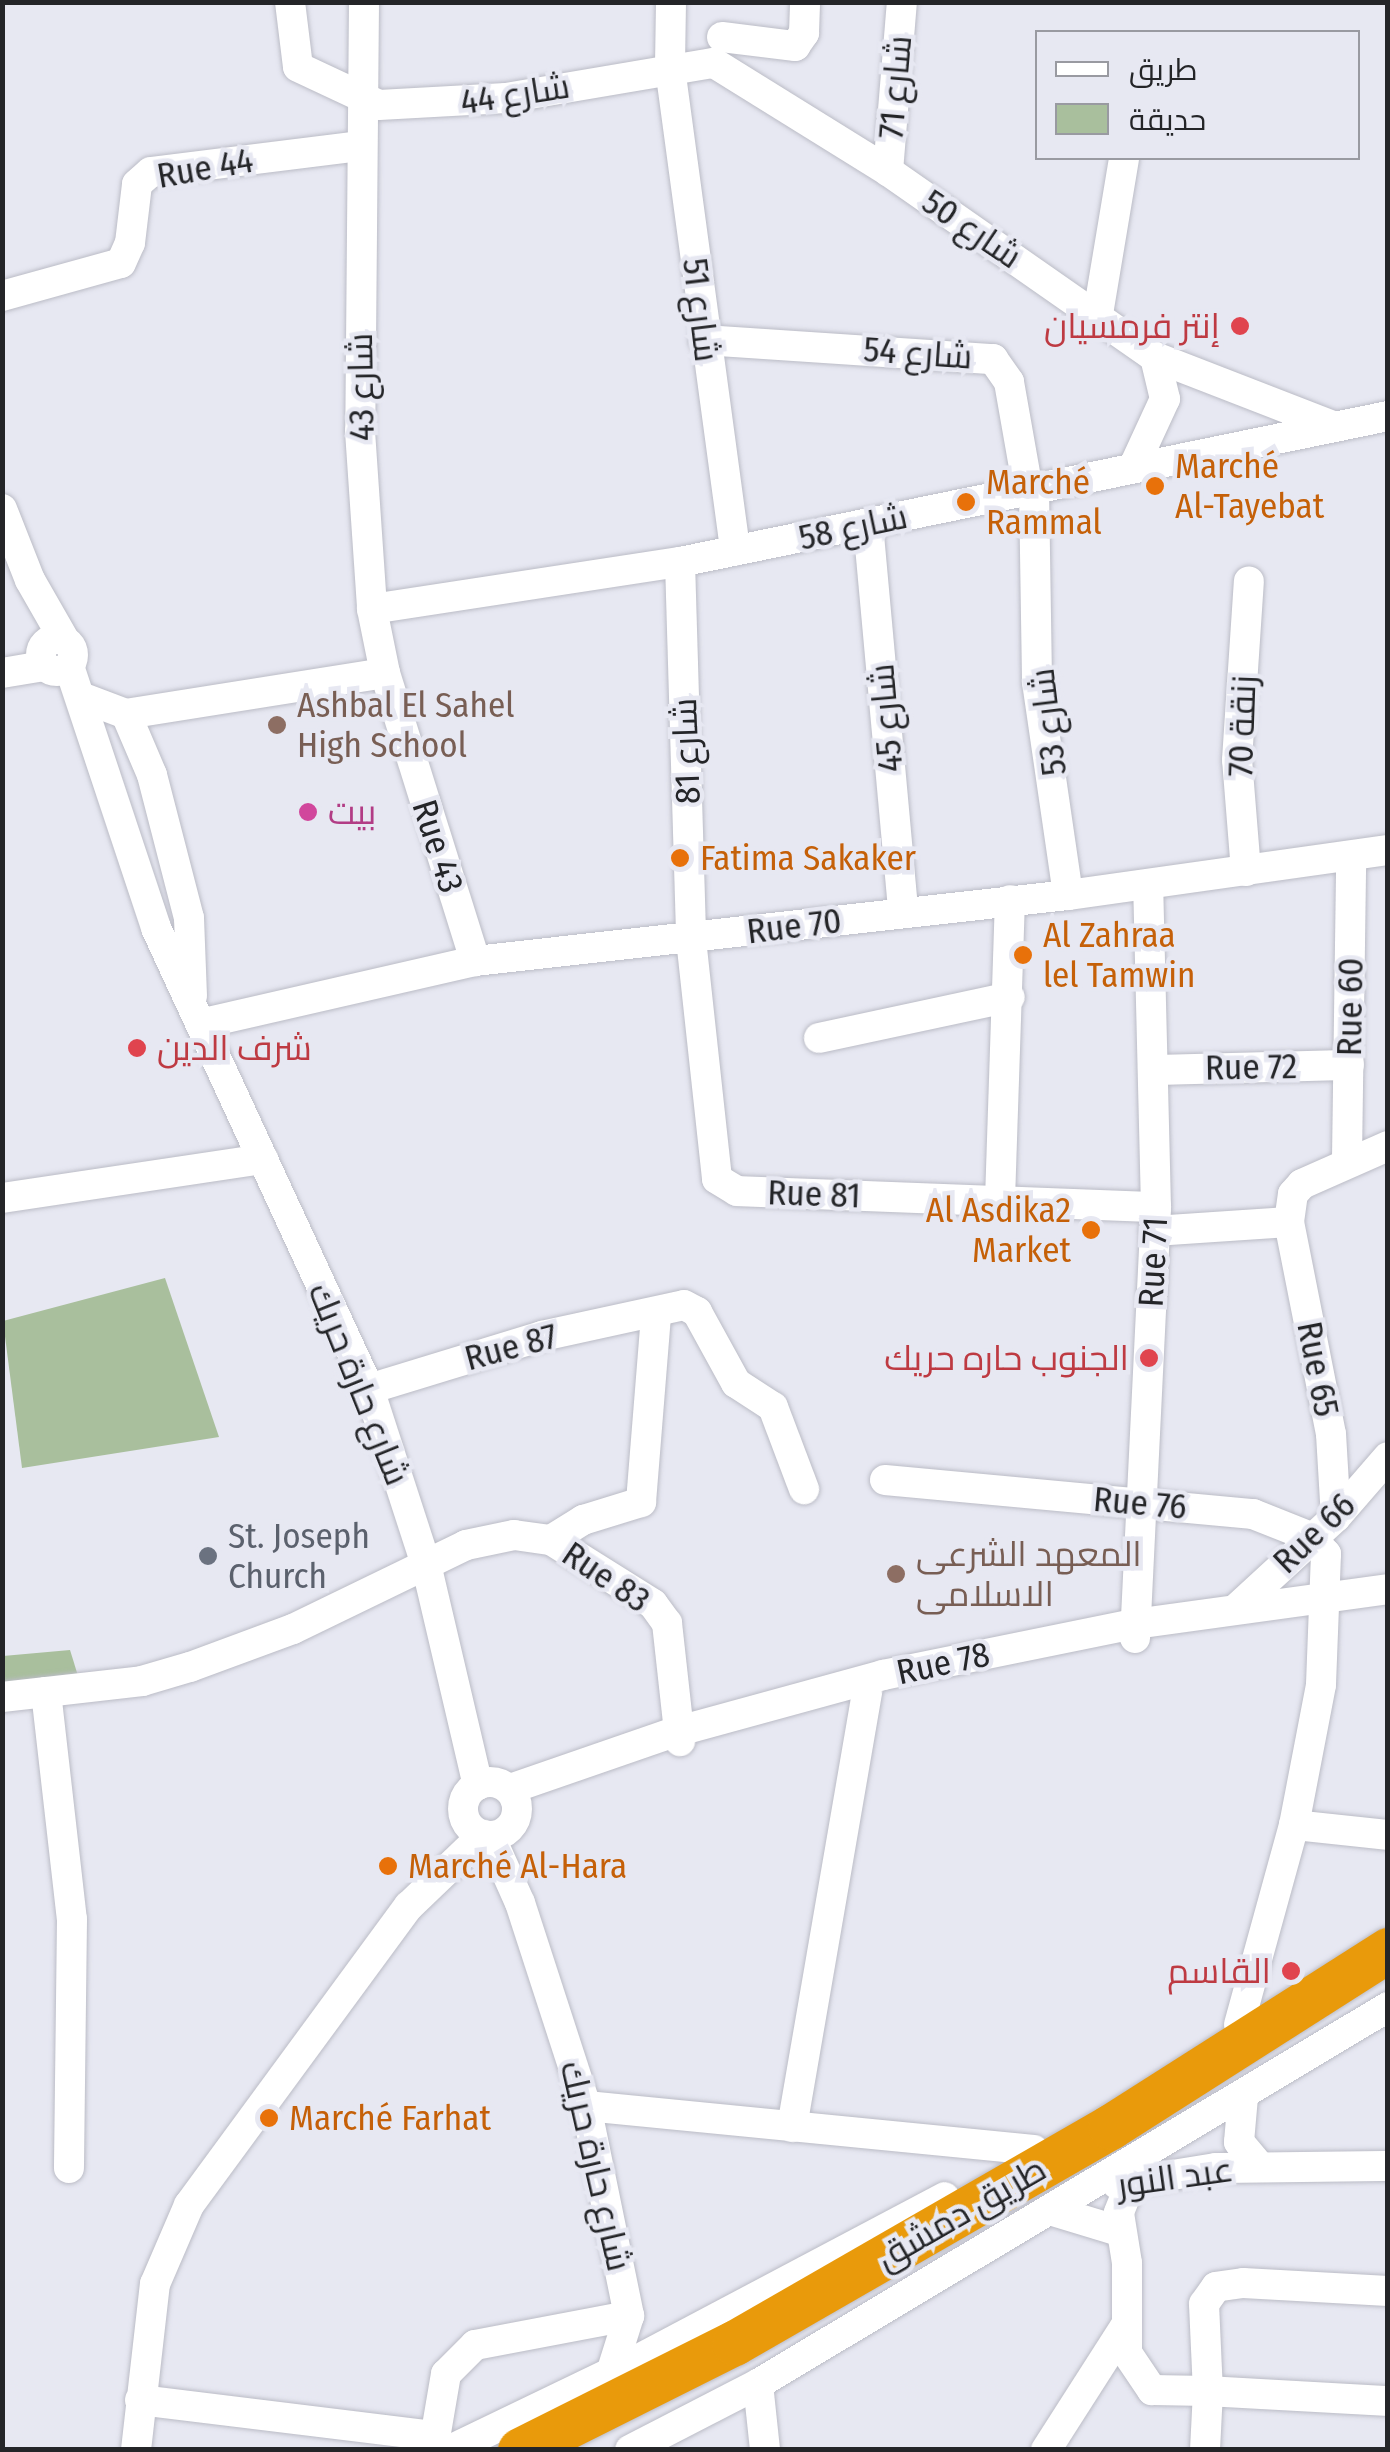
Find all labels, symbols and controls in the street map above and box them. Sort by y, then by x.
legend [1035,30,1360,160]
street label: شارع 71 [870,34,920,140]
text: طريق [1129,52,1198,88]
street label: شارع 44 [457,65,573,123]
text: حديقة [1129,102,1206,138]
street label: Rue 44 [154,139,256,197]
street label: شارع 50 [915,181,1029,277]
street label: شارع 51 [674,256,728,364]
place label: إنتر فرمسيان [1044,305,1220,347]
marker: إنتر فرمسيان [1229,315,1251,337]
street label: شارع 54 [862,328,974,378]
street label: شارع 43 [339,333,383,441]
place label: Marché Al-Tayebat [1175,445,1324,527]
place label: Marché Rammal [986,461,1102,543]
marker: Marché Al-Tayebat [1144,475,1166,497]
marker: Marché Rammal [955,491,977,513]
street label: شارع 58 [795,495,911,559]
street label: شارع 45 [860,662,912,774]
street label: شارع 53 [1021,666,1075,778]
street label: زنقة 70 [1219,675,1265,777]
place label: Ashbal El Sahel High School [297,684,514,766]
street label: شارع 81 [663,697,709,805]
marker: Ashbal El Sahel High School [266,714,288,736]
place label: بيت [328,791,376,833]
street label: Rue 43 [403,794,473,898]
marker: بيت [297,801,319,823]
place label: Fatima Sakaker [700,837,916,879]
marker: Fatima Sakaker [669,847,691,869]
street label: Rue 70 [744,899,844,953]
place label: Al Zahraa lel Tamwin [1043,914,1196,996]
marker: Al Zahraa lel Tamwin [1012,944,1034,966]
street label: Rue 60 [1328,957,1372,1057]
place label: شرف الدين [157,1027,312,1069]
marker: شرف الدين [126,1037,148,1059]
street label: Rue 72 [1205,1045,1297,1089]
street label: Rue 81 [767,1171,861,1217]
place label: Al Asdika2 Market [926,1189,1071,1271]
street label: Rue 71 [1130,1216,1176,1308]
marker: Al Asdika2 Market [1080,1219,1102,1241]
street label: شارع حارة حريك [299,1277,419,1491]
street label: Rue 87 [460,1315,562,1379]
street label: Rue 65 [1288,1318,1348,1420]
place label: الجنوب حاره حريك [884,1337,1129,1379]
marker: الجنوب حاره حريك [1138,1347,1160,1369]
street label: Rue 76 [1092,1478,1188,1528]
street label: Rue 66 [1264,1484,1364,1582]
place label: St. Joseph Church [228,1515,370,1597]
street label: Rue 83 [554,1533,658,1621]
place label: المعهد الشرعى الاسلامى [916,1533,1142,1615]
marker: St. Joseph Church [197,1545,219,1567]
marker: المعهد الشرعى الاسلامى [885,1563,907,1585]
street label: Rue 78 [893,1633,993,1693]
place label: Marché Al-Hara [408,1845,627,1887]
marker: Marché Al-Hara [377,1855,399,1877]
place label: القاسم [1167,1950,1271,1992]
marker: القاسم [1280,1960,1302,1982]
street label: شارع حارة حريك [551,2057,641,2275]
place label: Marché Farhat [289,2097,491,2139]
marker: Marché Farhat [258,2107,280,2129]
street label: طريق دمشق [869,2148,1053,2278]
street label: عبد النور [1114,2148,1236,2206]

